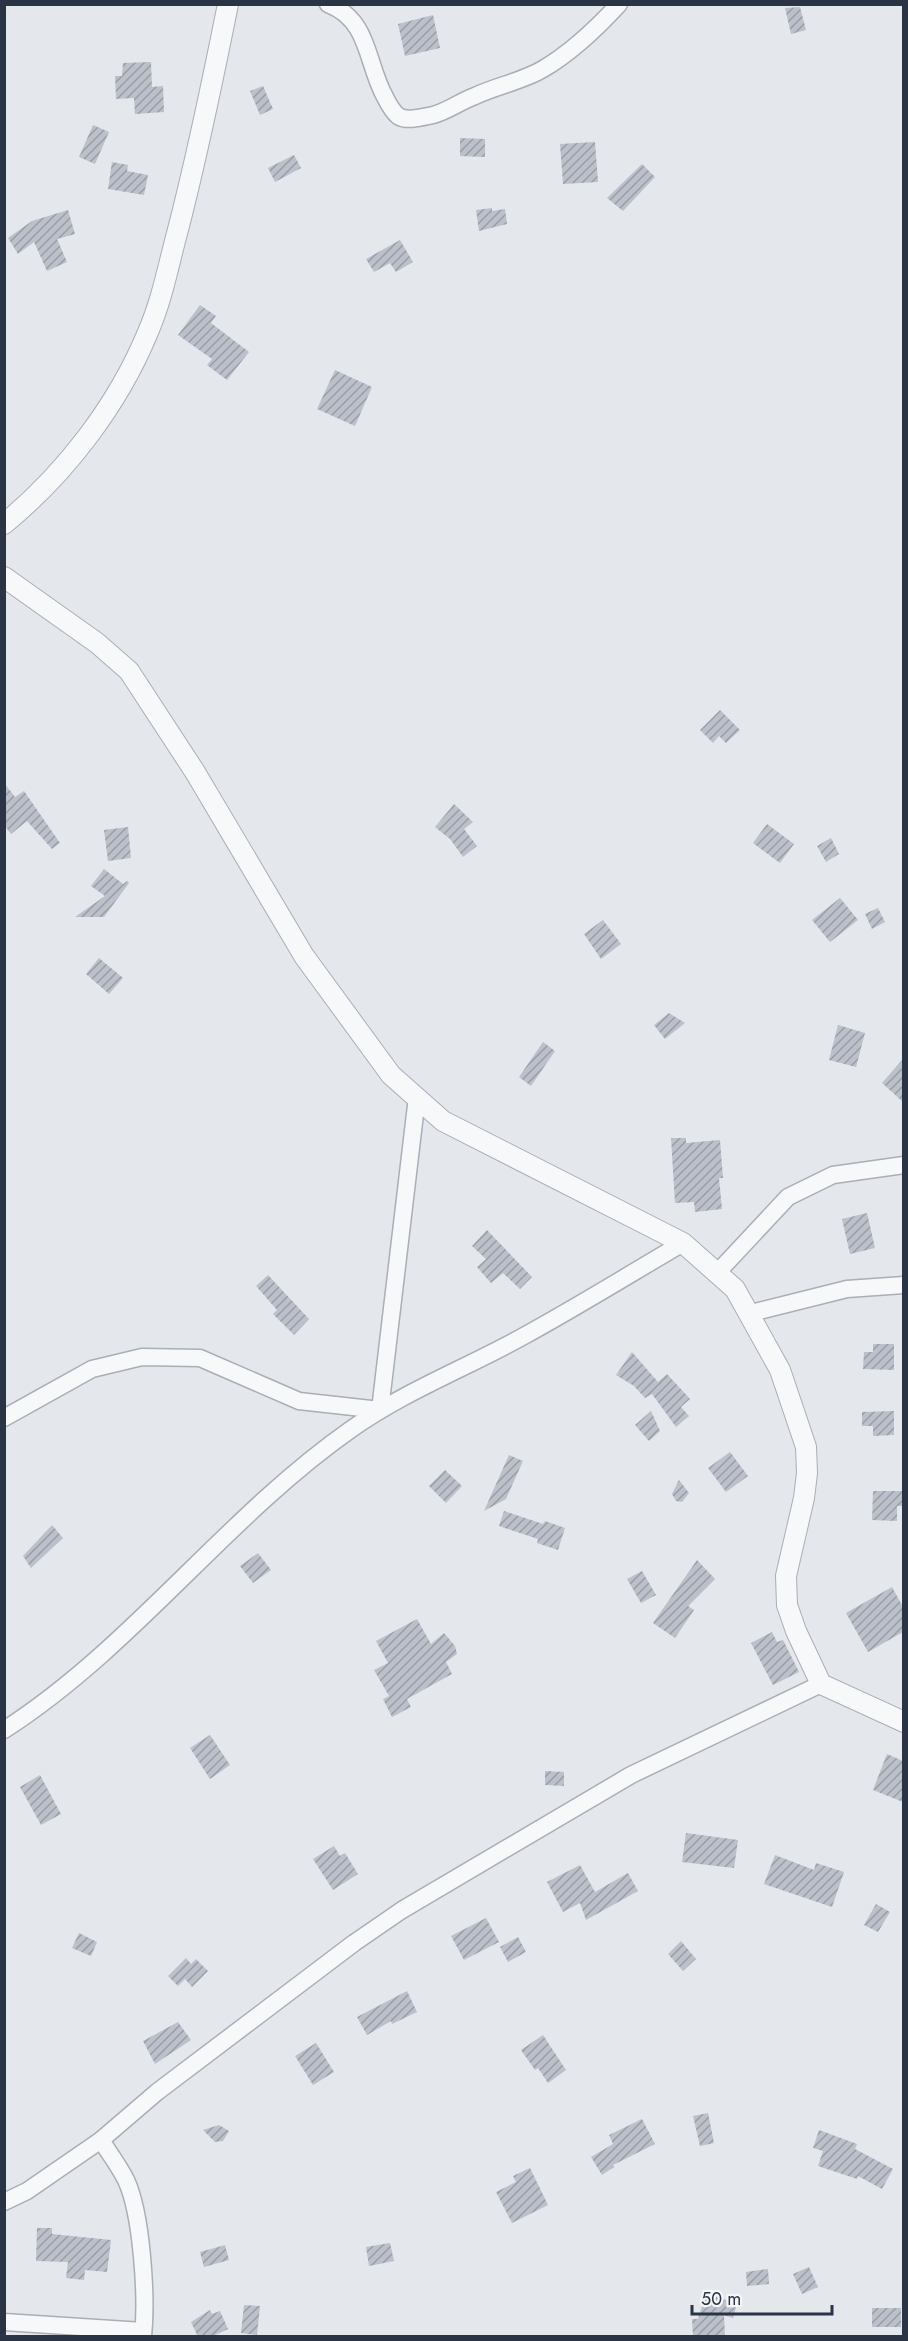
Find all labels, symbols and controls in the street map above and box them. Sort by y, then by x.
scale bar [692,2278,832,2316]
text: 50 m [701,2286,741,2312]

